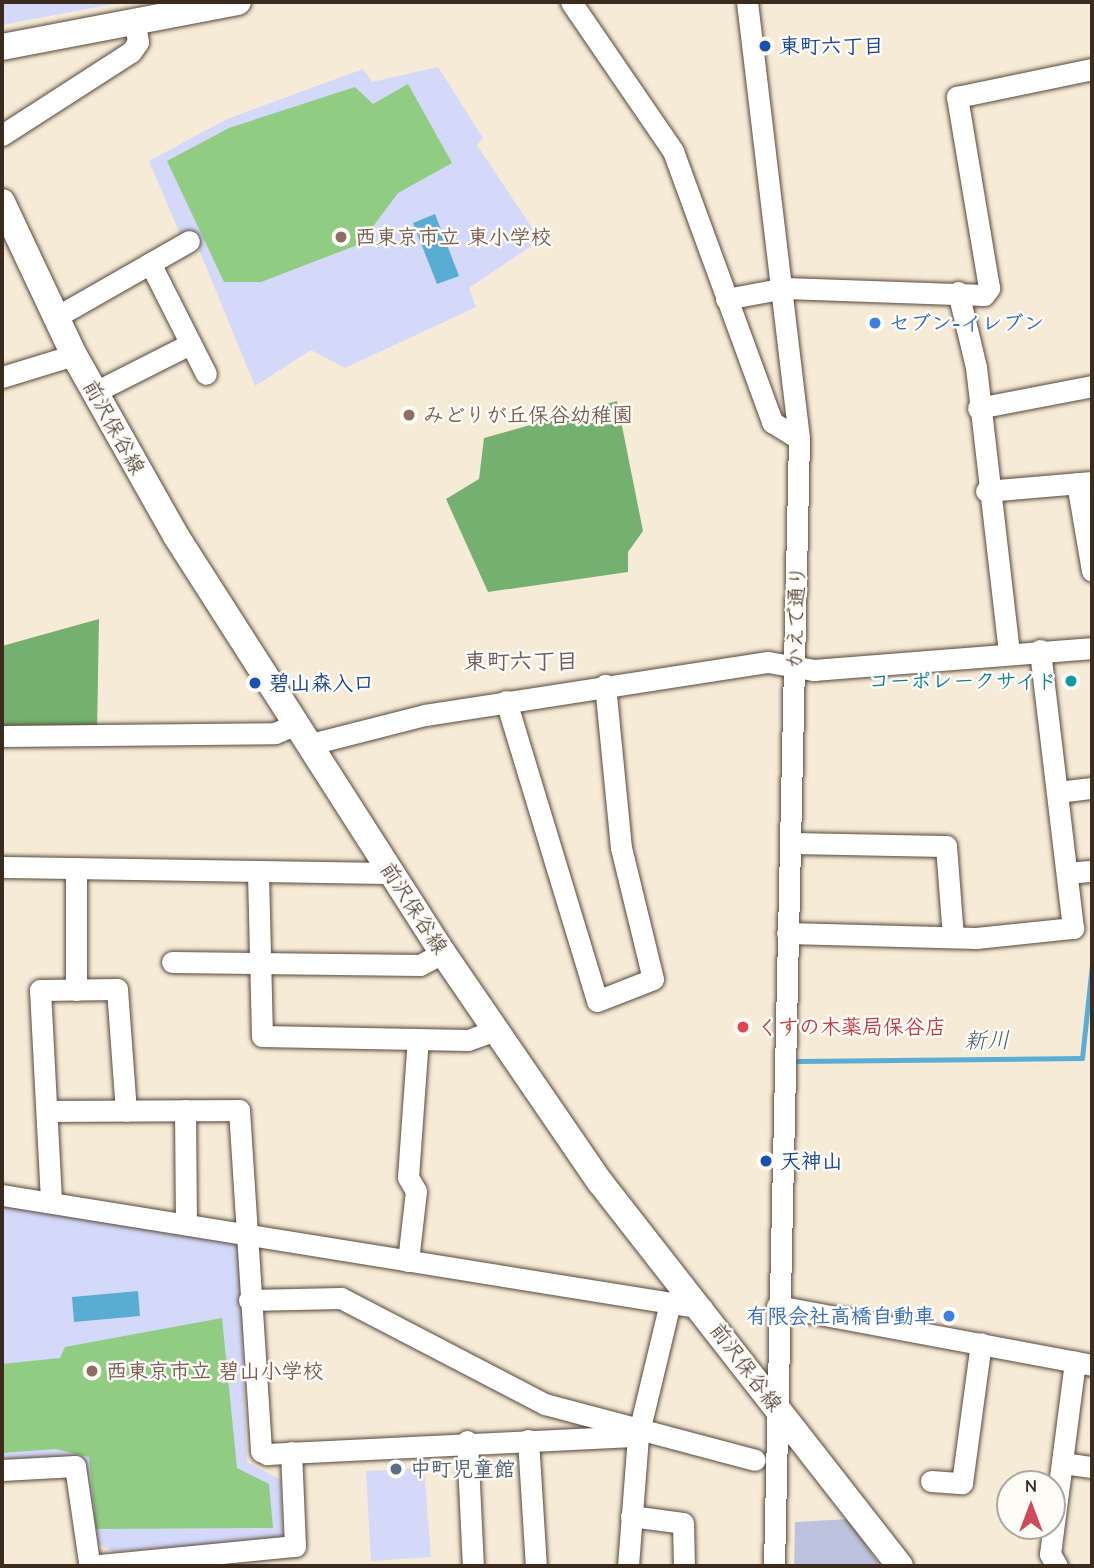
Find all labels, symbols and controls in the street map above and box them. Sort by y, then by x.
place label: 東町六丁目 [779,33,884,59]
marker: 東町六丁目 [757,38,773,54]
place label: 西東京市立 東小学校 [355,224,551,250]
marker: 西東京市立 東小学校 [333,229,349,245]
place label: セブン-イレブン [889,310,1045,336]
marker: セブン-イレブン [867,315,883,331]
street label: 前沢保谷線 [78,375,150,479]
place label: みどりが丘保谷幼稚園 [423,402,633,428]
marker: みどりが丘保谷幼稚園 [401,407,417,423]
street label: かえで通り [782,564,810,670]
district label: 東町六丁目 [464,648,578,676]
place label: コーポレークサイド [867,668,1057,694]
place label: 碧山森入口 [269,670,374,696]
marker: コーポレークサイド [1063,673,1079,689]
marker: 碧山森入口 [247,675,263,691]
street label: 前沢保谷線 [375,857,453,959]
place label: くすの木薬局保谷店 [757,1014,946,1040]
marker: くすの木薬局保谷店 [735,1019,751,1035]
water label: 新川 [964,1027,1010,1055]
place label: 天神山 [780,1148,843,1174]
marker: 天神山 [758,1153,774,1169]
place label: 有限会社高橋自動車 [746,1303,935,1329]
marker: 有限会社高橋自動車 [941,1308,957,1324]
street label: 前沢保谷線 [704,1317,788,1417]
place label: 西東京市立 碧山小学校 [106,1358,323,1384]
marker: 西東京市立 碧山小学校 [84,1363,100,1379]
place label: 中町児童館 [410,1456,515,1482]
marker: 中町児童館 [388,1461,404,1477]
north arrow [996,1470,1066,1540]
text: N [1025,1475,1037,1497]

